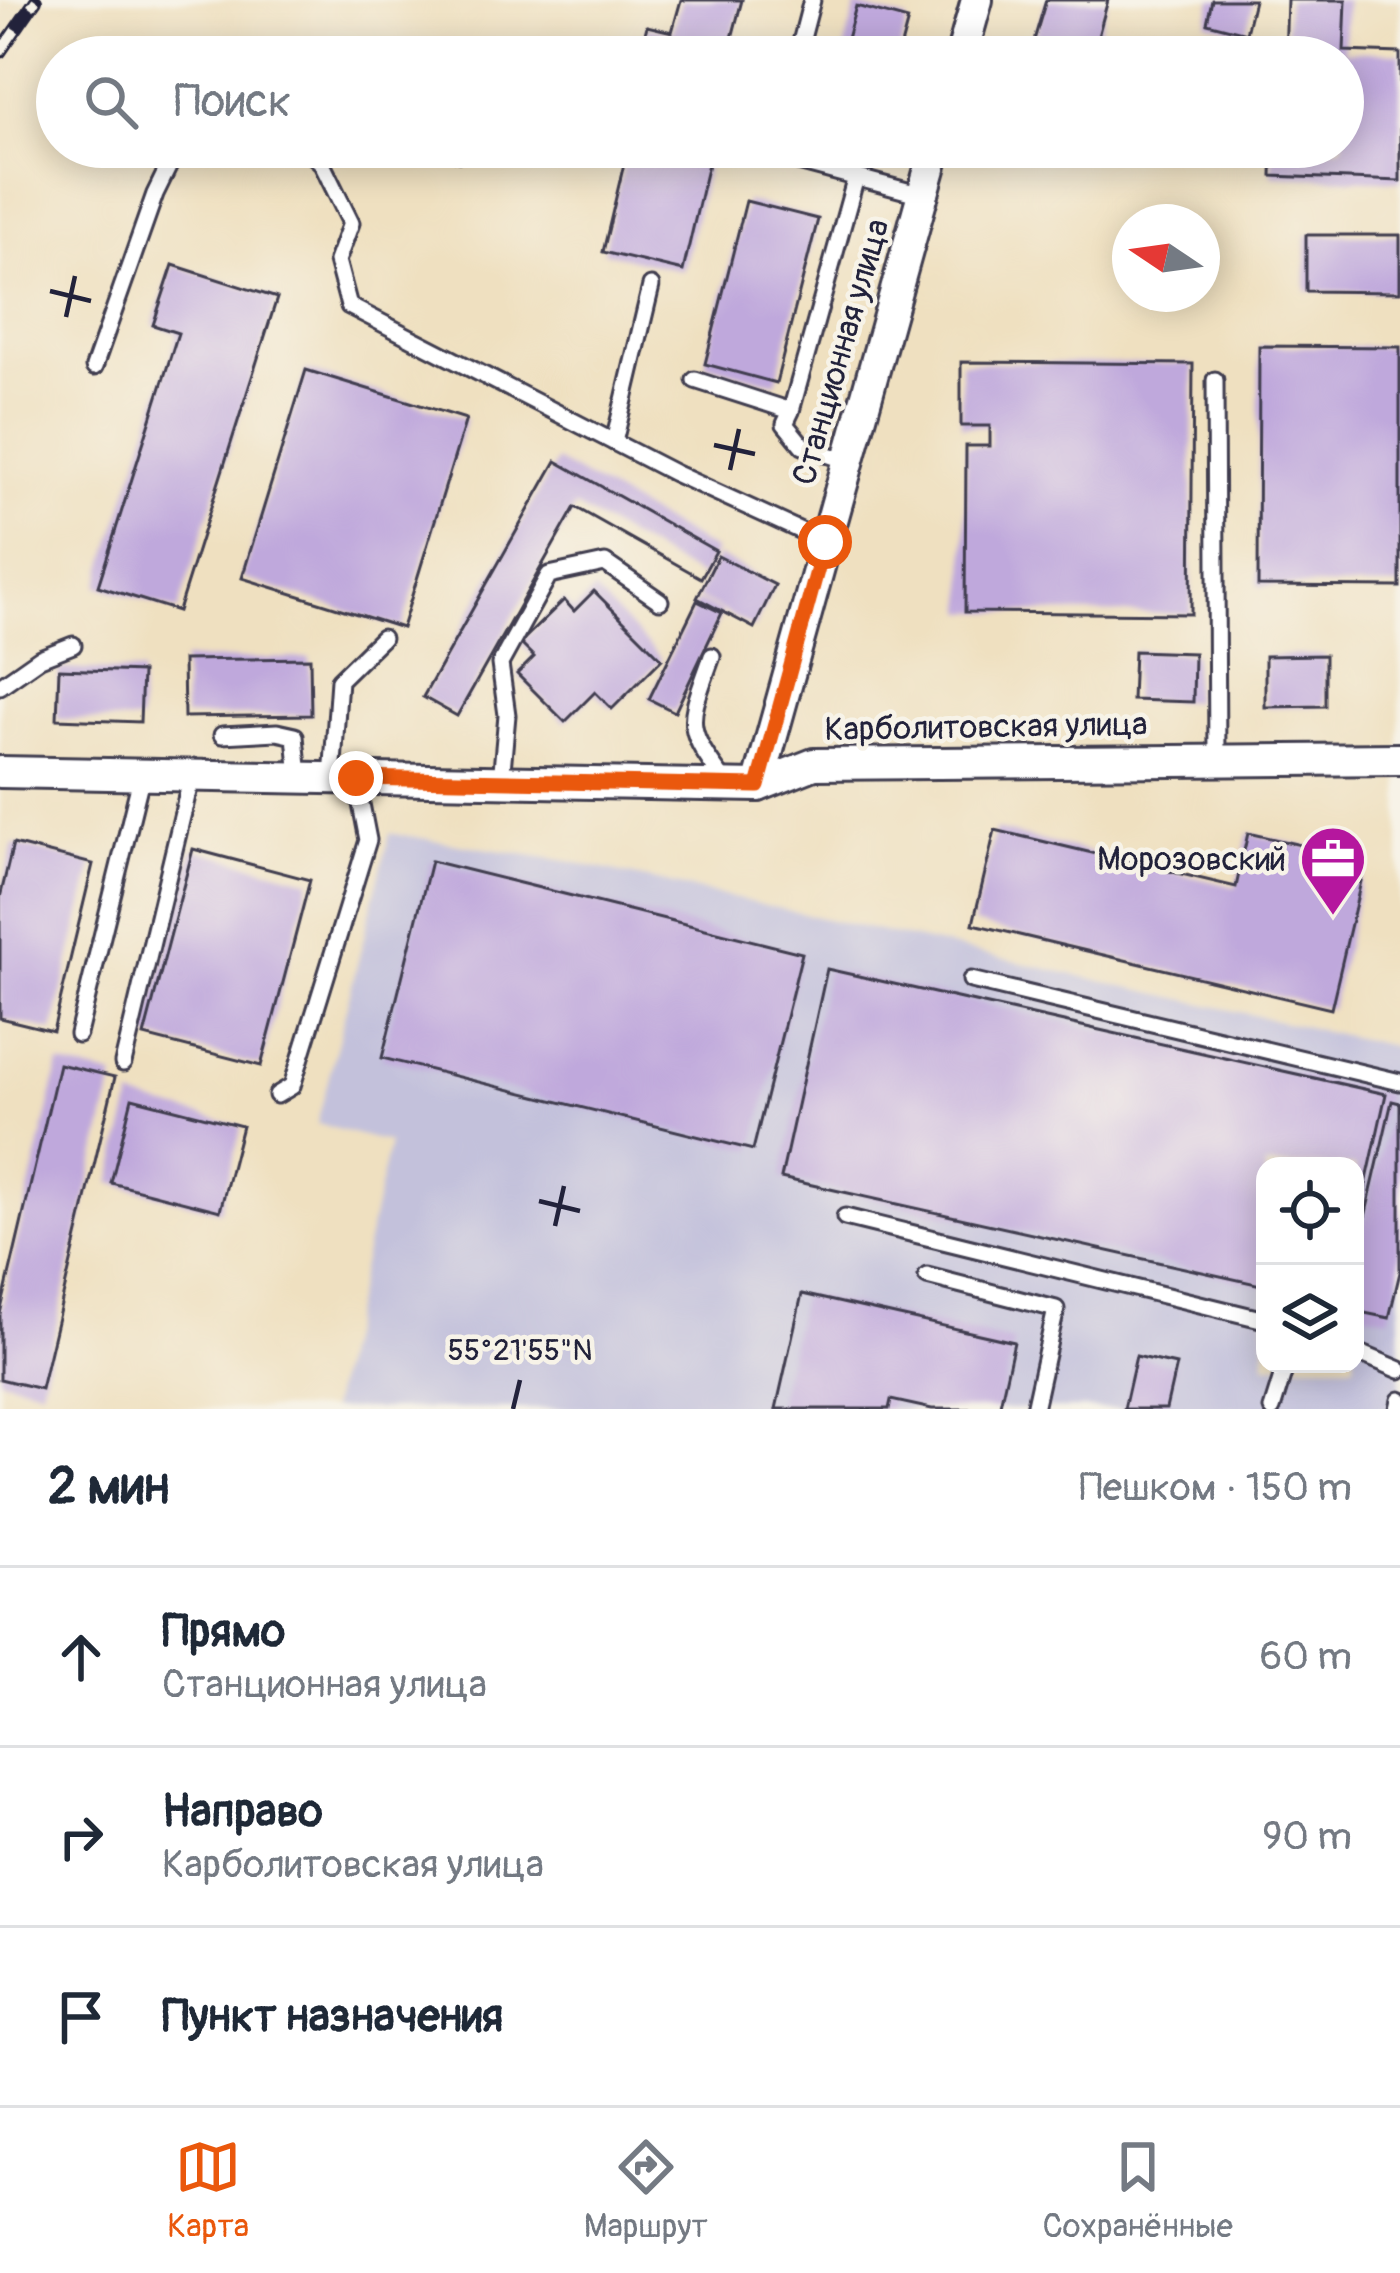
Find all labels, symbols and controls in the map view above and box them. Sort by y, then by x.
search box [36,36,1364,168]
icon: search [78,69,144,135]
text: Поиск [174,74,291,130]
north arrow [1112,204,1220,312]
street label: Станционная улица [783,214,899,490]
route start [798,515,852,569]
street label: Карболитовская улица [824,704,1148,750]
route end [329,751,383,805]
office icon: Морозовский [1298,824,1368,918]
place label: Морозовский [1097,839,1286,880]
map controls [1256,1157,1364,1373]
button: locate [1256,1157,1364,1265]
button: layers [1256,1265,1364,1373]
text: 55°21'55"N [447,1332,593,1369]
text: 2 мин [48,1455,169,1519]
text: Пешком · 150 m [1079,1463,1352,1512]
text: Прямо [162,1604,285,1660]
icon: ahead [48,1624,114,1690]
text: 60 m [1260,1632,1352,1681]
text: Станционная улица [162,1660,487,1709]
text: Направо [162,1784,323,1840]
icon: right [48,1804,114,1870]
text: 90 m [1262,1812,1352,1861]
text: Карболитовская улица [162,1840,544,1889]
icon: arrive [48,1984,114,2050]
text: Пункт назначения [162,1989,503,2045]
tab: Карта [167,2134,249,2247]
tab: Маршрут [584,2134,708,2247]
tab: Сохранённые [1042,2134,1233,2247]

